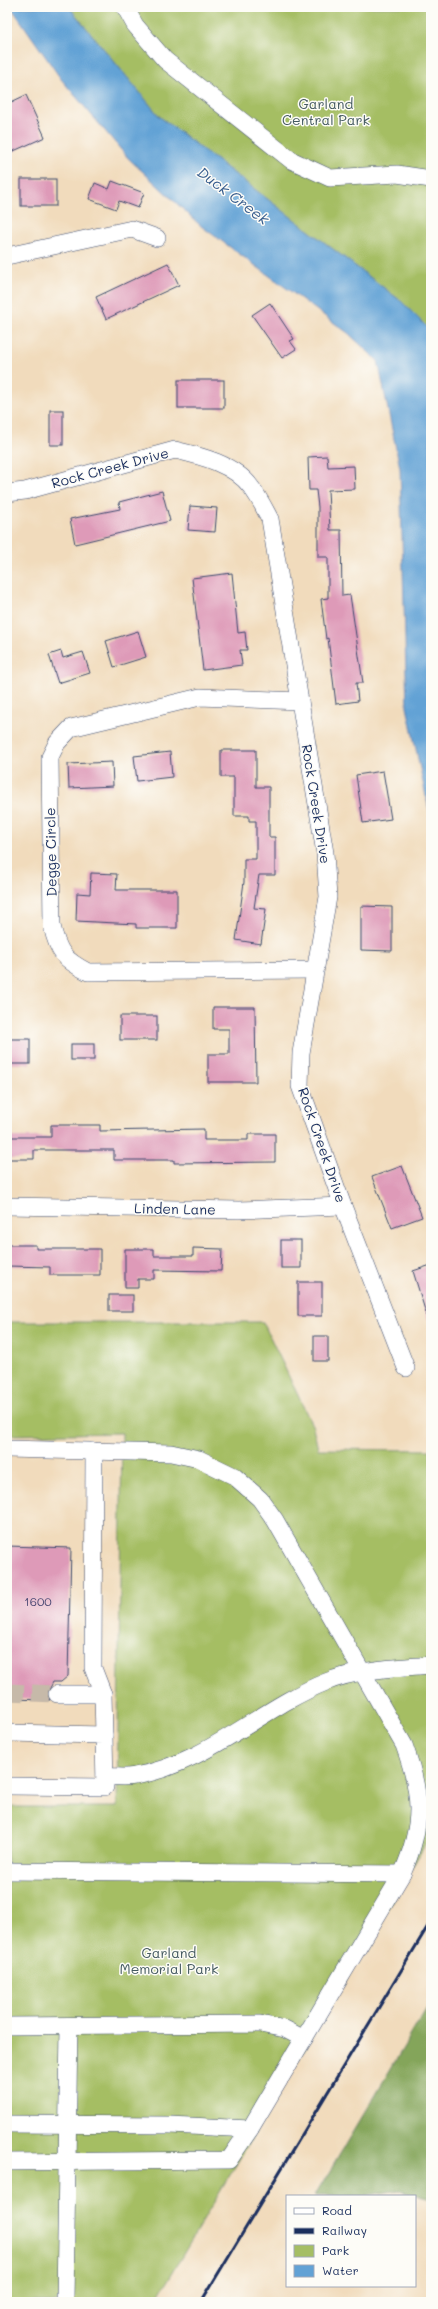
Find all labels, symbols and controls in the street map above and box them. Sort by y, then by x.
park label: Garland Central Park [282,94,370,129]
water label: Duck Creek [194,162,274,229]
street label: Rock Creek Drive [49,443,171,492]
street label: Rock Creek Drive [298,743,335,865]
street label: Degge Circle [40,807,61,897]
street label: Rock Creek Drive [294,1085,351,1205]
street label: Linden Lane [134,1198,216,1219]
house number: 1600 [24,1593,52,1609]
park label: Garland Memorial Park [119,1943,219,1978]
legend [286,2195,416,2287]
text: Road [322,2202,352,2218]
text: Railway [322,2222,367,2238]
text: Park [322,2242,349,2258]
text: Water [322,2262,359,2278]

